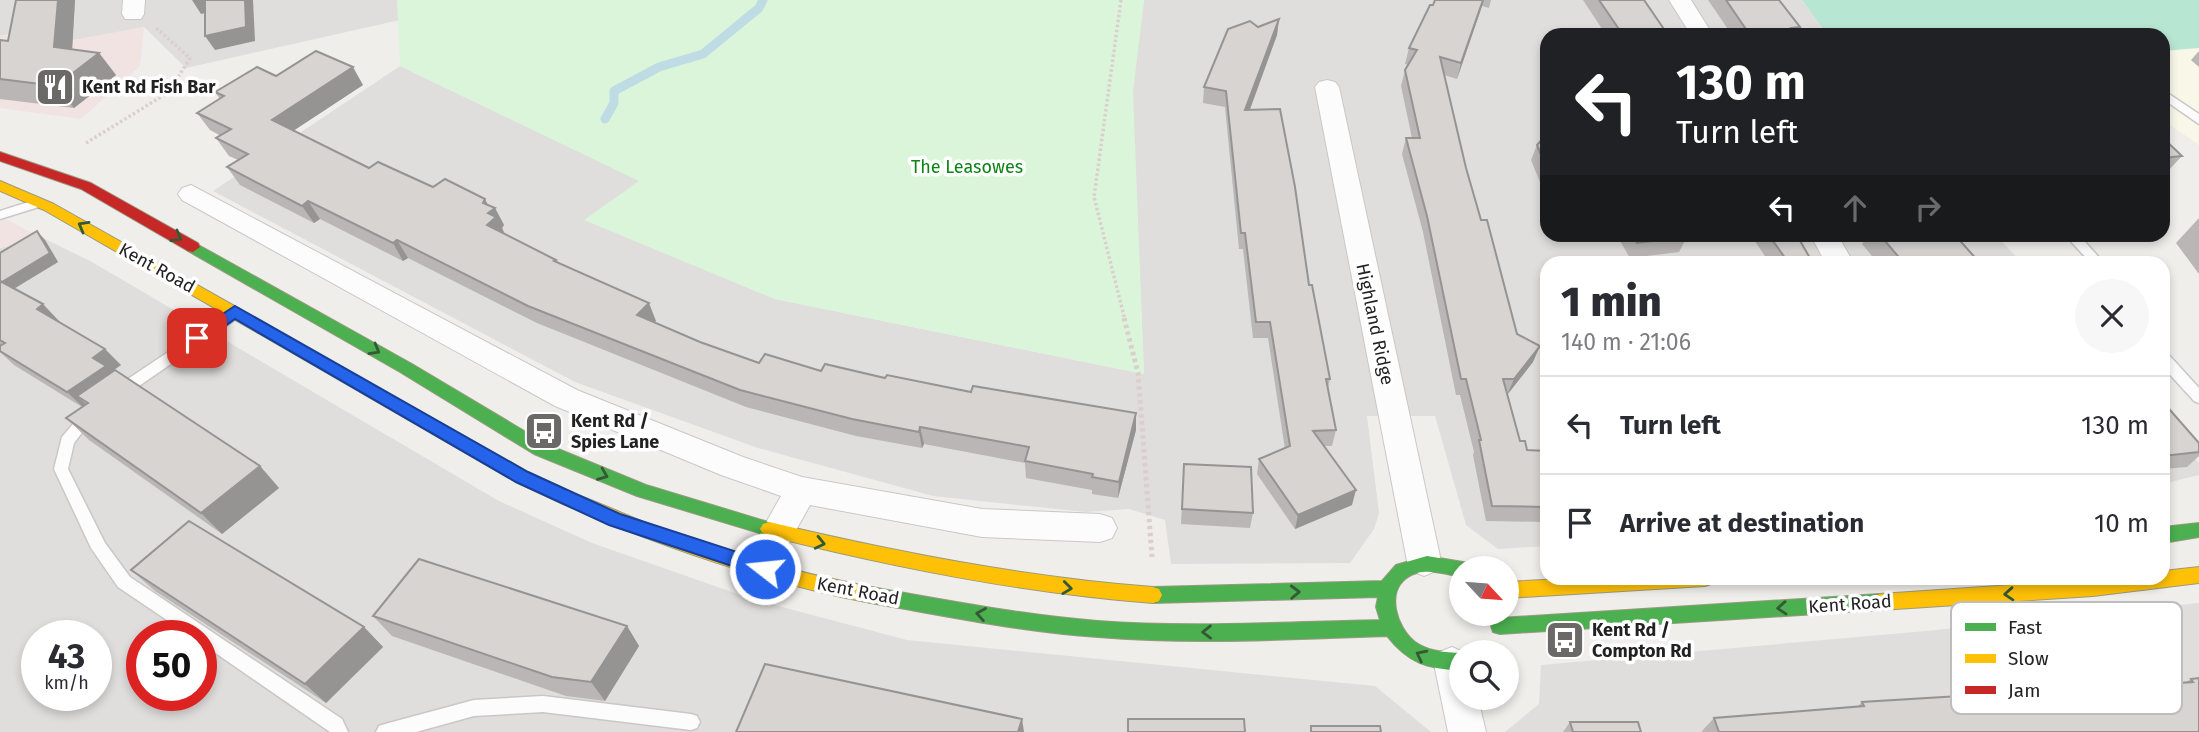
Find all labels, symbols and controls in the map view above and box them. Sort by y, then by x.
text: 130 m [1676,53,1806,112]
icon: left [1561,56,1652,147]
restaurant icon: Kent Rd Fish Bar [34,66,76,108]
place label: Kent Rd Fish Bar [82,76,216,98]
text: Turn left [1676,113,1798,151]
park label: The Leasowes [911,156,1023,178]
icon: left [1763,189,1801,227]
icon: ahead [1836,189,1874,227]
icon: right [1909,189,1947,227]
one-way arrow [77,221,90,234]
one-way arrow [170,229,183,242]
street label: Kent Road [115,238,199,298]
street label: Highland Ridge [1351,261,1399,387]
text: 1 min [1561,277,1662,327]
button: close [2075,279,2149,353]
pin [167,308,227,368]
icon: arrive [178,319,216,357]
text: 140 m · 21:06 [1561,328,1691,356]
one-way arrow [367,342,380,355]
icon: left [1561,406,1599,444]
bus stop icon: Kent Rd / Spies Lane [523,410,565,452]
place label: Kent Rd / Spies Lane [571,410,659,453]
text: Turn left [1620,410,1721,441]
text: 130 m [2081,410,2149,441]
one-way arrow [596,466,608,480]
icon: arrive [1561,504,1599,542]
text: Arrive at destination [1620,508,1864,539]
text: 10 m [2094,508,2149,539]
position arrow [728,532,802,606]
one-way arrow [814,535,826,549]
north arrow [1449,556,1519,626]
map controls [1449,556,1519,710]
street label: Kent Road [815,572,901,610]
one-way arrow [1062,581,1073,596]
one-way arrow [1289,584,1300,599]
one-way arrow [2004,586,2015,601]
street label: Kent Road [1808,590,1892,618]
one-way arrow [1776,600,1787,615]
legend [1951,602,2182,714]
one-way arrow [975,607,987,622]
text: Fast [2008,616,2042,639]
bus stop icon: Kent Rd / Compton Rd [1544,619,1586,661]
place label: Kent Rd / Compton Rd [1592,619,1692,662]
speed limit sign: 50 [126,620,217,711]
one-way arrow [1201,624,1212,640]
text: 43 [48,635,85,677]
button: search [1449,640,1519,710]
text: Slow [2008,647,2049,670]
one-way arrow [1416,649,1428,663]
text: km/h [44,672,89,694]
text: Jam [2008,679,2040,702]

